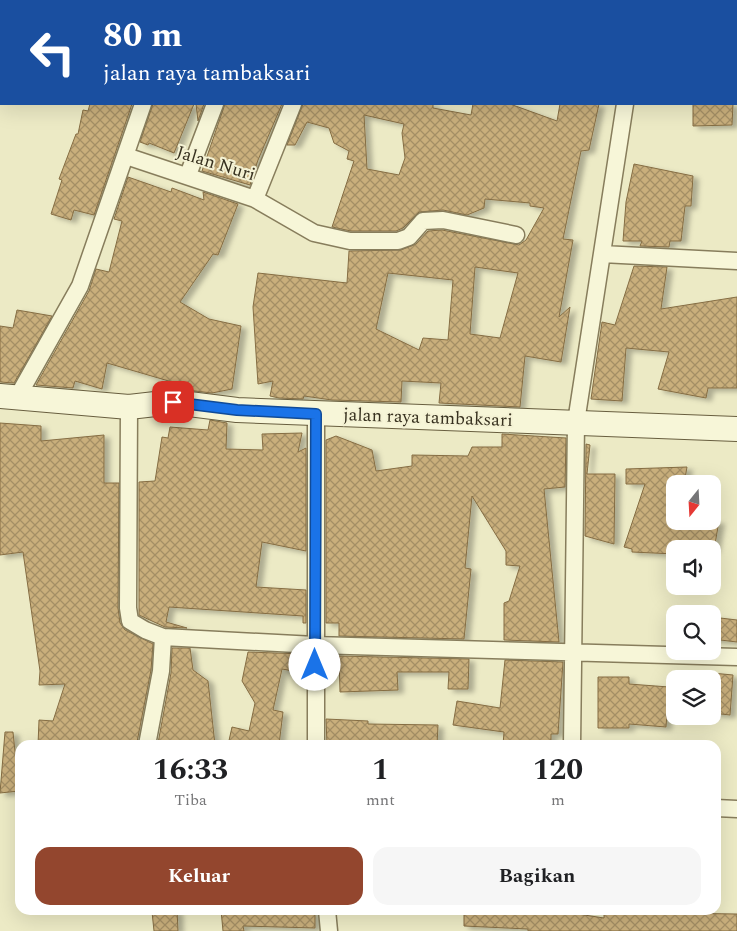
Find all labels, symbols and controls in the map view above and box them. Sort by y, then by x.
text: 80 m [103,9,183,62]
icon: left [20,20,85,85]
text: jalan raya tambaksari [103,57,311,90]
street label: Jalan Nuri [173,139,259,188]
pin [152,381,194,423]
icon: arrive [159,388,187,416]
street label: jalan raya tambaksari [343,401,513,434]
north arrow [666,475,721,530]
map controls [666,475,721,725]
button: sound [666,540,721,595]
button: search [666,605,721,660]
position arrow [288,638,340,690]
button: layers [666,670,721,725]
text: 16:33 [153,747,228,793]
text: 1 [372,747,389,793]
text: 120 [533,747,583,793]
text: Tiba [174,788,207,812]
text: mnt [366,788,395,812]
text: m [551,788,565,812]
button: Keluar [35,847,363,905]
button: Bagikan [373,847,701,905]

